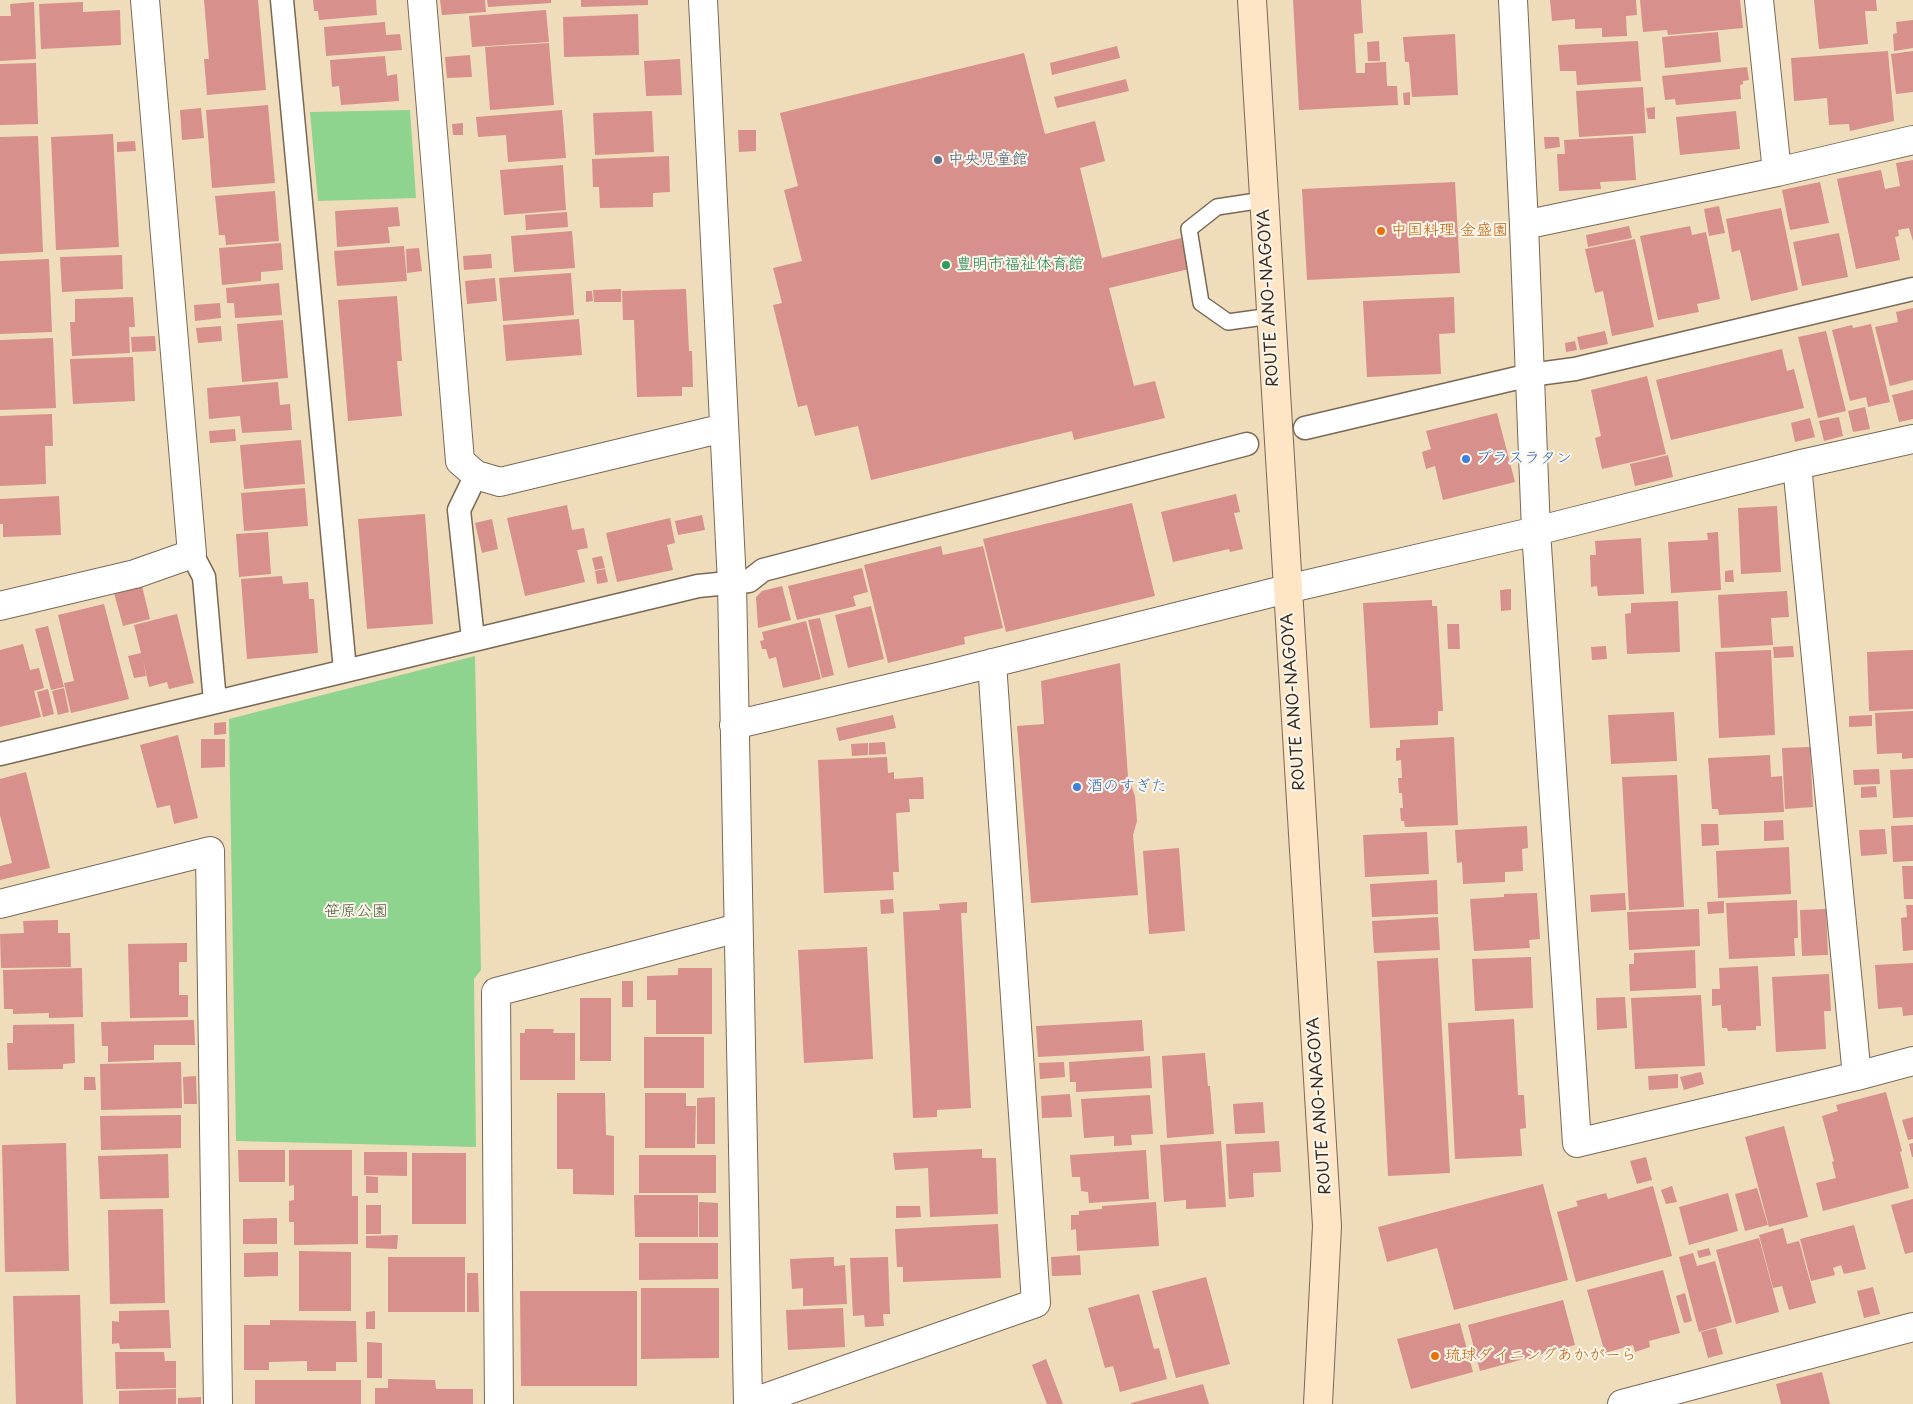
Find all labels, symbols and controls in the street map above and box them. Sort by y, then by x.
place label: 中央児童館 [948,150,1028,170]
marker: 中央児童館 [932,154,944,166]
street label: ROUTE ANO-NAGOYA [1255,208,1283,388]
place label: 中国料理 金盛園 [1391,221,1508,241]
marker: 中国料理 金盛園 [1375,225,1387,237]
place label: 豊明市福祉体育館 [956,255,1084,275]
marker: 豊明市福祉体育館 [940,259,952,271]
place label: プラスラタン [1476,449,1572,469]
marker: プラスラタン [1460,453,1472,465]
street label: ROUTE ANO-NAGOYA [1278,612,1310,792]
place label: 酒のすぎた [1087,777,1167,797]
marker: 酒のすぎた [1071,781,1083,793]
park label: 笹原公園 [324,902,388,922]
street label: ROUTE ANO-NAGOYA [1304,1016,1336,1196]
place label: 琉球ダイニングあかがーら [1445,1346,1637,1366]
marker: 琉球ダイニングあかがーら [1429,1350,1441,1362]

